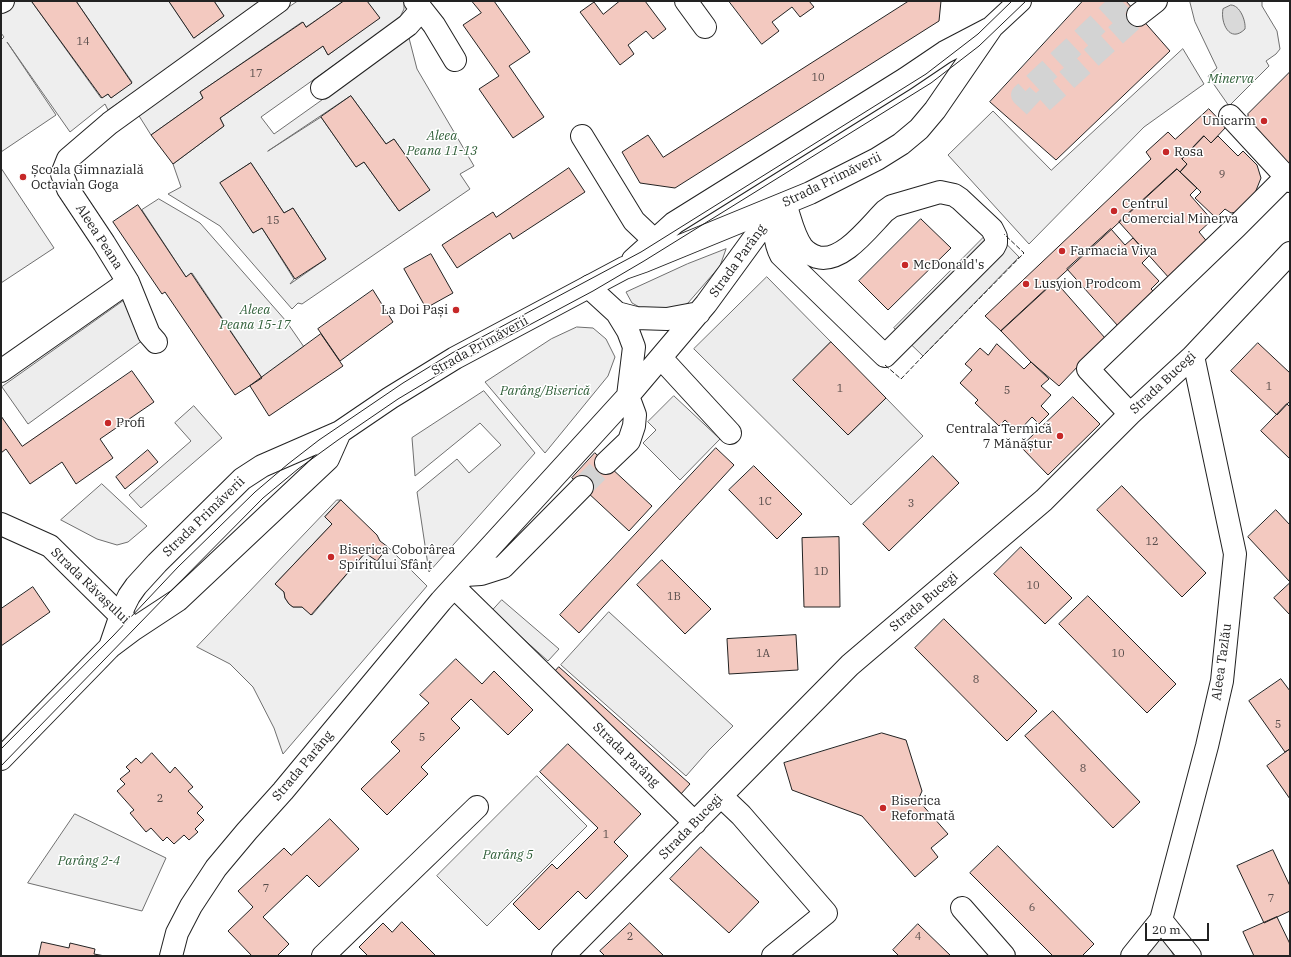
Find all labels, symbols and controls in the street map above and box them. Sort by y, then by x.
house number: 14 [76,35,90,49]
house number: 17 [249,67,263,81]
house number: 10 [811,71,825,85]
park label: Minerva [1208,71,1254,87]
place label: Unicarm [1202,113,1256,129]
marker: Unicarm [1259,116,1269,126]
park label: Aleea Peana 11-13 [407,128,477,159]
place label: Rosa [1174,144,1203,160]
marker: Rosa [1161,147,1171,157]
street label: Strada Primăverii [780,149,884,211]
place label: Școala Gimnazială Octavian Goga [31,162,144,193]
house number: 9 [1219,168,1225,182]
marker: Școala Gimnazială Octavian Goga [18,172,28,182]
place label: Centrul Comercial Minerva [1122,196,1238,227]
street label: Aleea Peana [72,202,126,272]
marker: Centrul Comercial Minerva [1109,206,1119,216]
house number: 15 [266,214,280,228]
street label: Strada Parâng [706,221,770,301]
place label: Farmacia Viva [1070,243,1157,259]
marker: Farmacia Viva [1057,246,1067,256]
place label: McDonald's [913,257,984,273]
marker: McDonald's [900,260,910,270]
place label: Lusyion Prodcom [1034,276,1141,292]
marker: Lusyion Prodcom [1021,279,1031,289]
park label: Aleea Peana 15-17 [220,302,290,333]
place label: La Doi Pași [381,302,448,318]
marker: La Doi Pași [451,305,461,315]
street label: Strada Primăverii [429,313,531,379]
street label: Strada Bucegi [1127,348,1199,418]
house number: 1 [1266,380,1272,394]
house number: 1 [837,382,843,396]
park label: Parâng/Biserică [500,383,590,399]
house number: 5 [1004,384,1010,398]
place label: Profi [116,415,145,431]
marker: Profi [103,418,113,428]
place label: Centrala Termică 7 Mănăștur [946,421,1052,452]
marker: Centrala Termică 7 Mănăștur [1055,431,1065,441]
street label: Strada Primăverii [160,474,248,560]
house number: 1C [758,495,772,509]
house number: 3 [908,497,914,511]
house number: 12 [1145,535,1159,549]
place label: Biserica Coborârea Spiritului Sfânt [339,542,455,573]
street label: Strada Răvașului [48,545,132,627]
marker: Biserica Coborârea Spiritului Sfânt [326,552,336,562]
house number: 1D [814,565,828,579]
street label: Strada Bucegi [887,569,961,635]
house number: 10 [1026,579,1040,593]
house number: 1B [667,590,681,604]
street label: Aleea Tazlău [1209,623,1235,701]
house number: 1A [756,647,770,661]
house number: 10 [1111,647,1125,661]
house number: 8 [973,673,979,687]
house number: 5 [1275,718,1281,732]
street label: Strada Parâng [590,719,662,791]
street label: Strada Parâng [269,728,337,804]
house number: 5 [419,731,425,745]
house number: 8 [1080,762,1086,776]
street label: Strada Bucegi [656,791,726,863]
house number: 2 [157,792,163,806]
place label: Biserica Reformată [891,793,955,824]
marker: Biserica Reformată [878,803,888,813]
house number: 1 [603,828,609,842]
park label: Parâng 5 [483,847,533,863]
park label: Parâng 2-4 [58,853,120,869]
house number: 7 [263,882,269,896]
house number: 7 [1268,892,1274,906]
house number: 6 [1029,901,1035,915]
scale bar [1147,915,1211,941]
text: 20 m [1152,922,1181,937]
house number: 2 [627,930,633,944]
house number: 4 [915,930,921,944]

